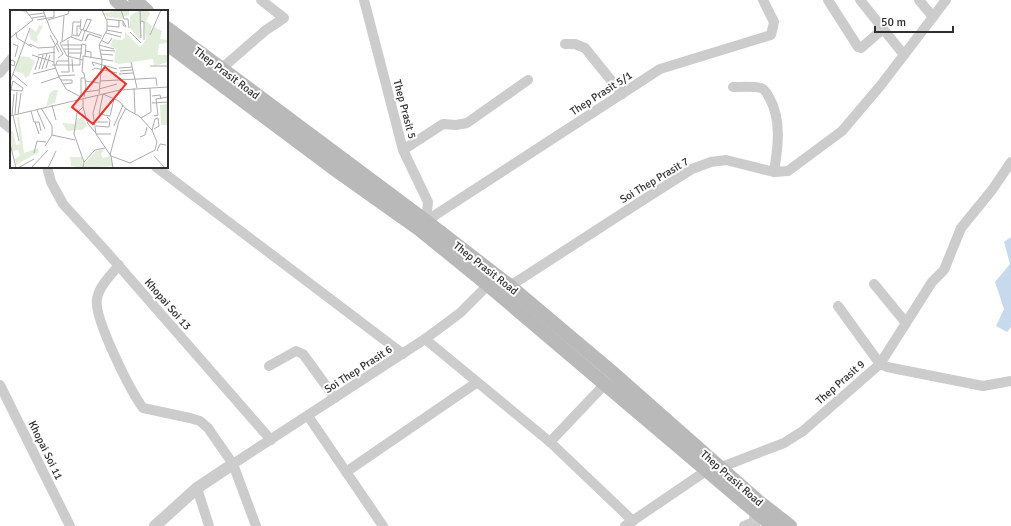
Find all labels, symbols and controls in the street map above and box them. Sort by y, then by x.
scale bar [875,8,953,34]
inset map [10,10,168,168]
text: 50 m [881,15,906,30]
street label: Thep Prasit Road [191,45,262,102]
street label: Thep Prasit 5/1 [568,69,635,118]
street label: Thep Prasit 5 [390,78,419,140]
street label: Soi Thep Prasit 7 [617,155,691,206]
street label: Thep Prasit Road [451,239,521,298]
street label: Khopai Soi 13 [142,276,194,333]
street label: Soi Thep Prasit 6 [322,343,395,396]
street label: Thep Prasit 9 [813,358,868,407]
street label: Khopai Soi 11 [26,419,65,482]
street label: Thep Prasit Road [698,448,766,509]

